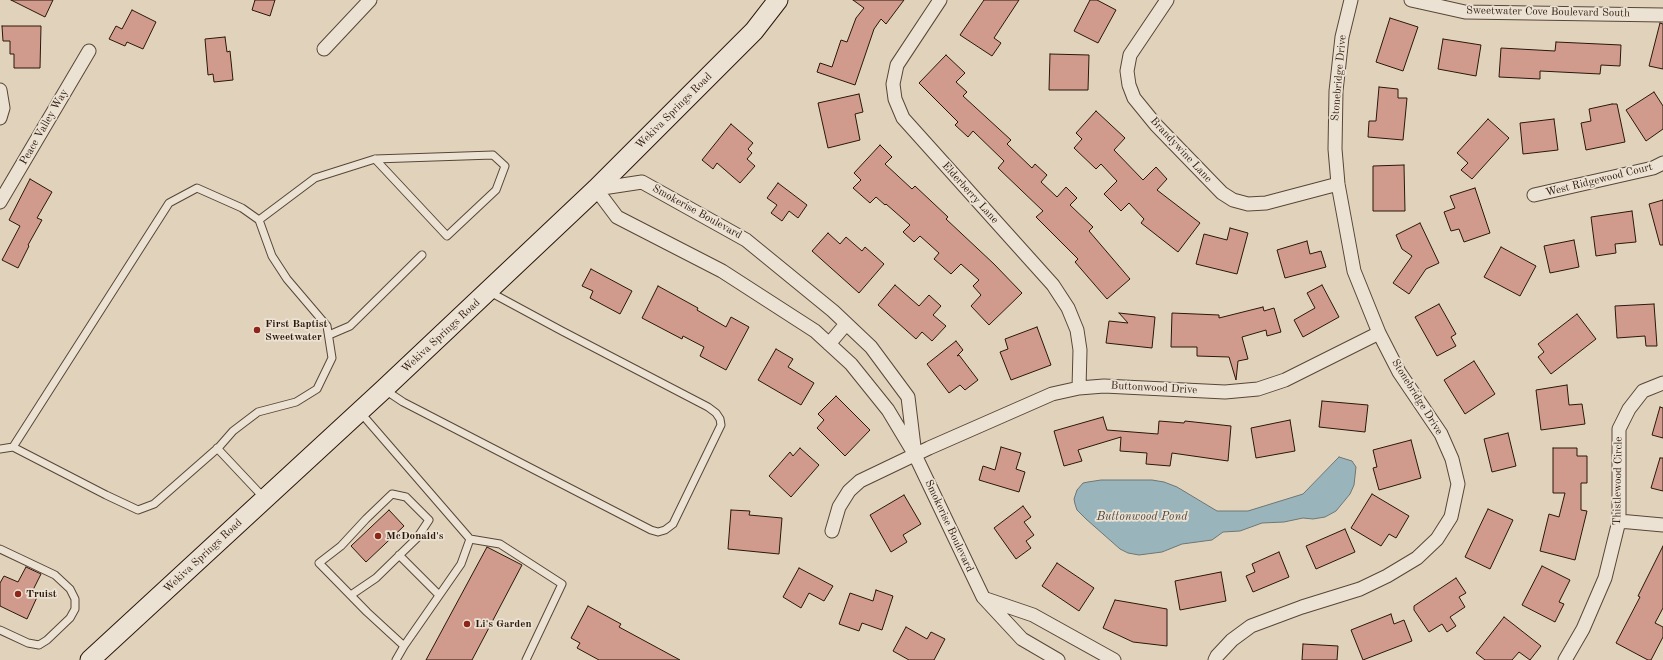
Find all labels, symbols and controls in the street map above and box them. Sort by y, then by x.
street label: Sweetwater Cove Boulevard South [1466,4,1630,20]
street label: Stonebridge Drive [1329,34,1349,122]
street label: Wekiva Springs Road [633,70,715,152]
street label: Peace Valley Way [17,87,71,167]
street label: Brandywine Lane [1147,115,1215,185]
street label: Elderberry Lane [939,159,1001,227]
street label: West Ridgewood Court [1544,160,1654,200]
street label: Smokerise Boulevard [650,182,744,242]
street label: Wekiva Springs Road [399,296,483,376]
place label: First Baptist Sweetwater [265,317,328,343]
marker: First Baptist Sweetwater [252,325,262,335]
street label: Stonebridge Drive [1388,357,1446,437]
street label: Buttonwood Drive [1110,379,1198,397]
street label: Thistlewood Circle [1611,436,1625,526]
street label: Smokerise Boulevard [922,478,976,574]
water label: Buttonwood Pond [1096,510,1188,524]
street label: Wekiva Springs Road [161,516,245,596]
place label: McDonald's [386,529,444,543]
marker: McDonald's [373,531,383,541]
place label: Truist [26,587,57,601]
marker: Truist [13,589,23,599]
place label: Li's Garden [475,617,532,631]
marker: Li's Garden [462,619,472,629]

